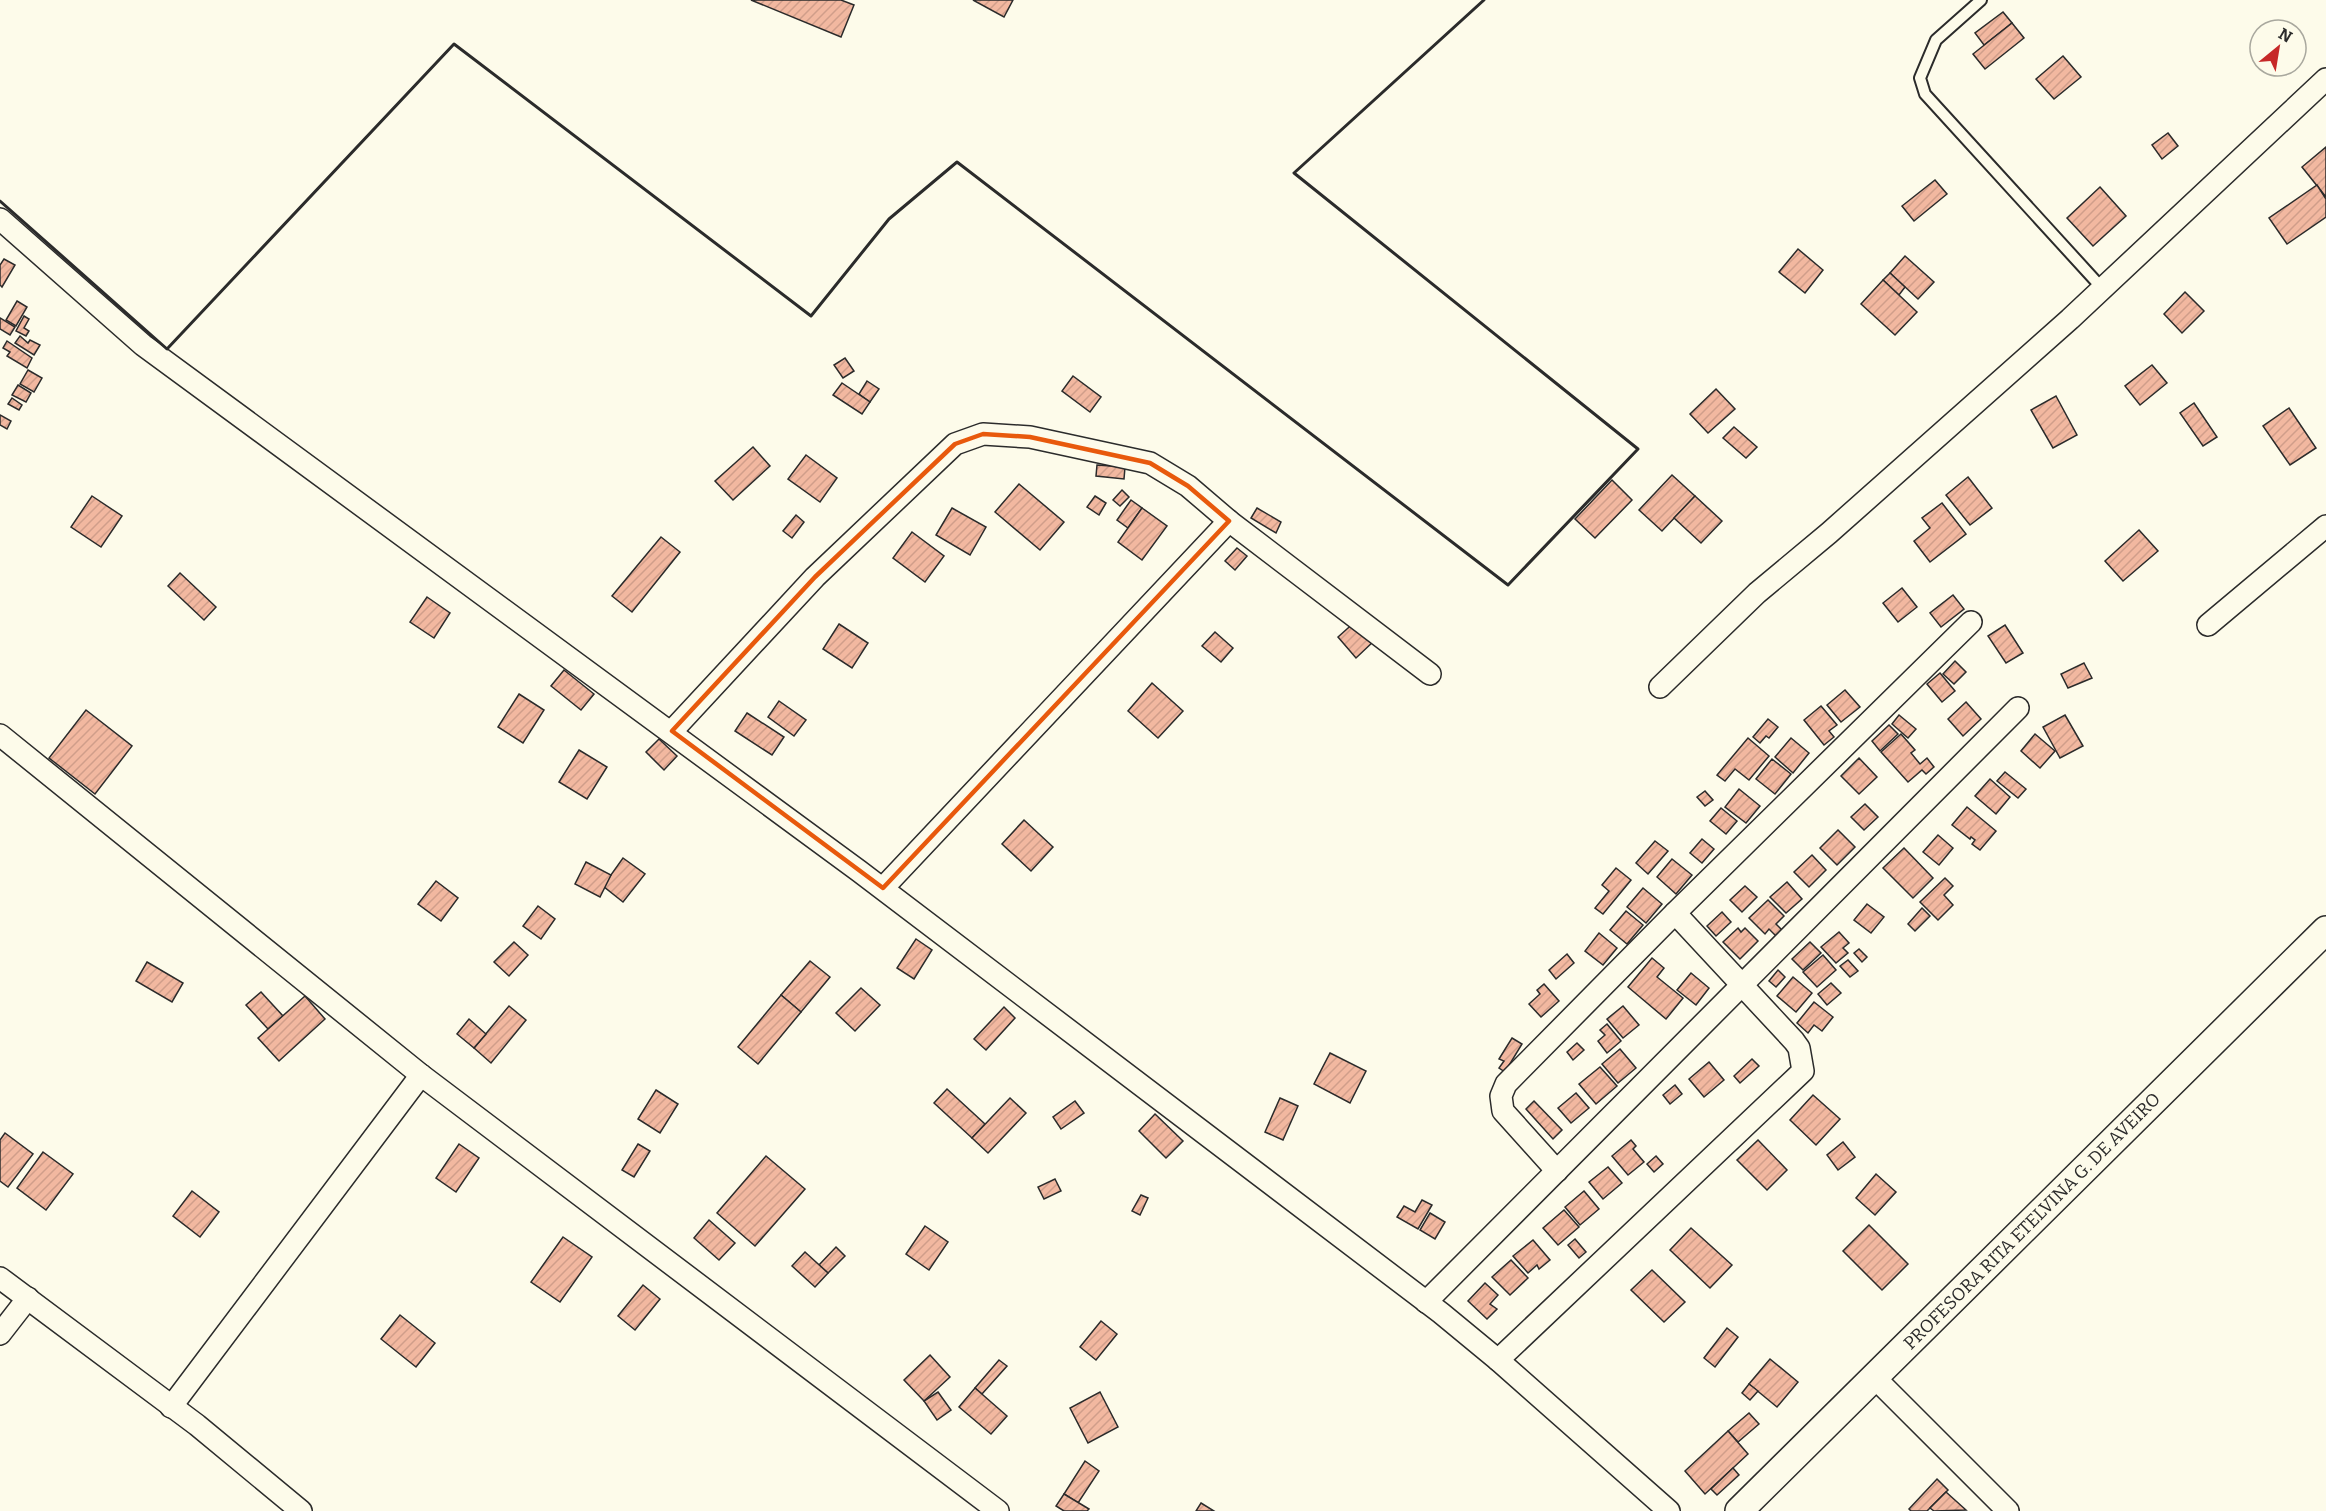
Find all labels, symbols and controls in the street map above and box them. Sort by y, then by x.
north arrow [2248,18,2308,78]
text: N [2275,24,2295,47]
street label: PROFESORA RITA ETELVINA G. DE AVEIRO [1899,1088,2165,1354]

